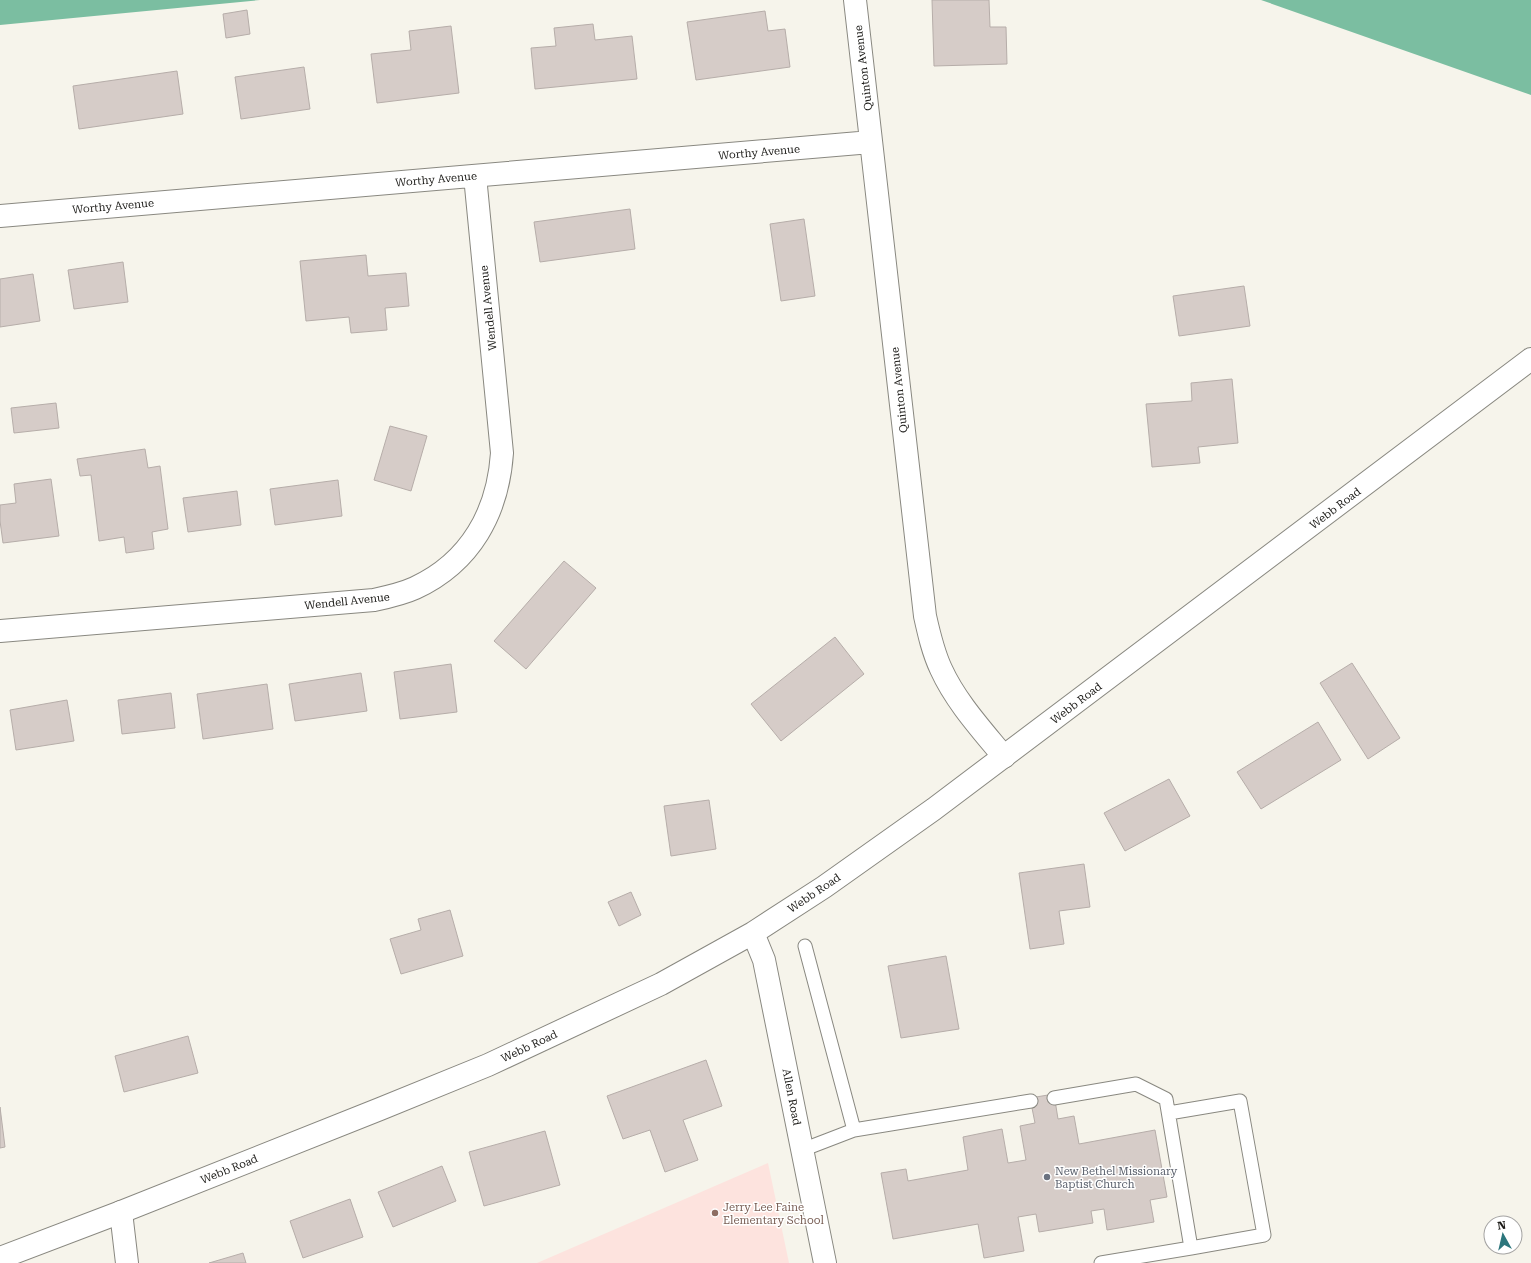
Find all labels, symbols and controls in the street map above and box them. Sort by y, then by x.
street label: Quinton Avenue [852,24,875,112]
street label: Worthy Avenue [718,142,800,163]
street label: Worthy Avenue [395,169,477,190]
street label: Worthy Avenue [72,196,154,217]
street label: Wendell Avenue [478,265,499,351]
street label: Quinton Avenue [889,346,910,434]
street label: Webb Road [1307,485,1363,532]
street label: Wendell Avenue [304,591,390,612]
street label: Webb Road [1048,680,1104,727]
street label: Webb Road [786,871,843,916]
street label: Webb Road [499,1028,559,1065]
street label: Allen Road [780,1068,803,1127]
street label: Webb Road [199,1152,260,1187]
place label: New Bethel Missionary Baptist Church [1055,1165,1178,1191]
marker: New Bethel Missionary Baptist Church [1042,1172,1052,1182]
place label: Jerry Lee Faine Elementary School [723,1201,824,1227]
marker: Jerry Lee Faine Elementary School [710,1208,720,1218]
north arrow [1483,1215,1523,1255]
text: N [1497,1218,1507,1233]

